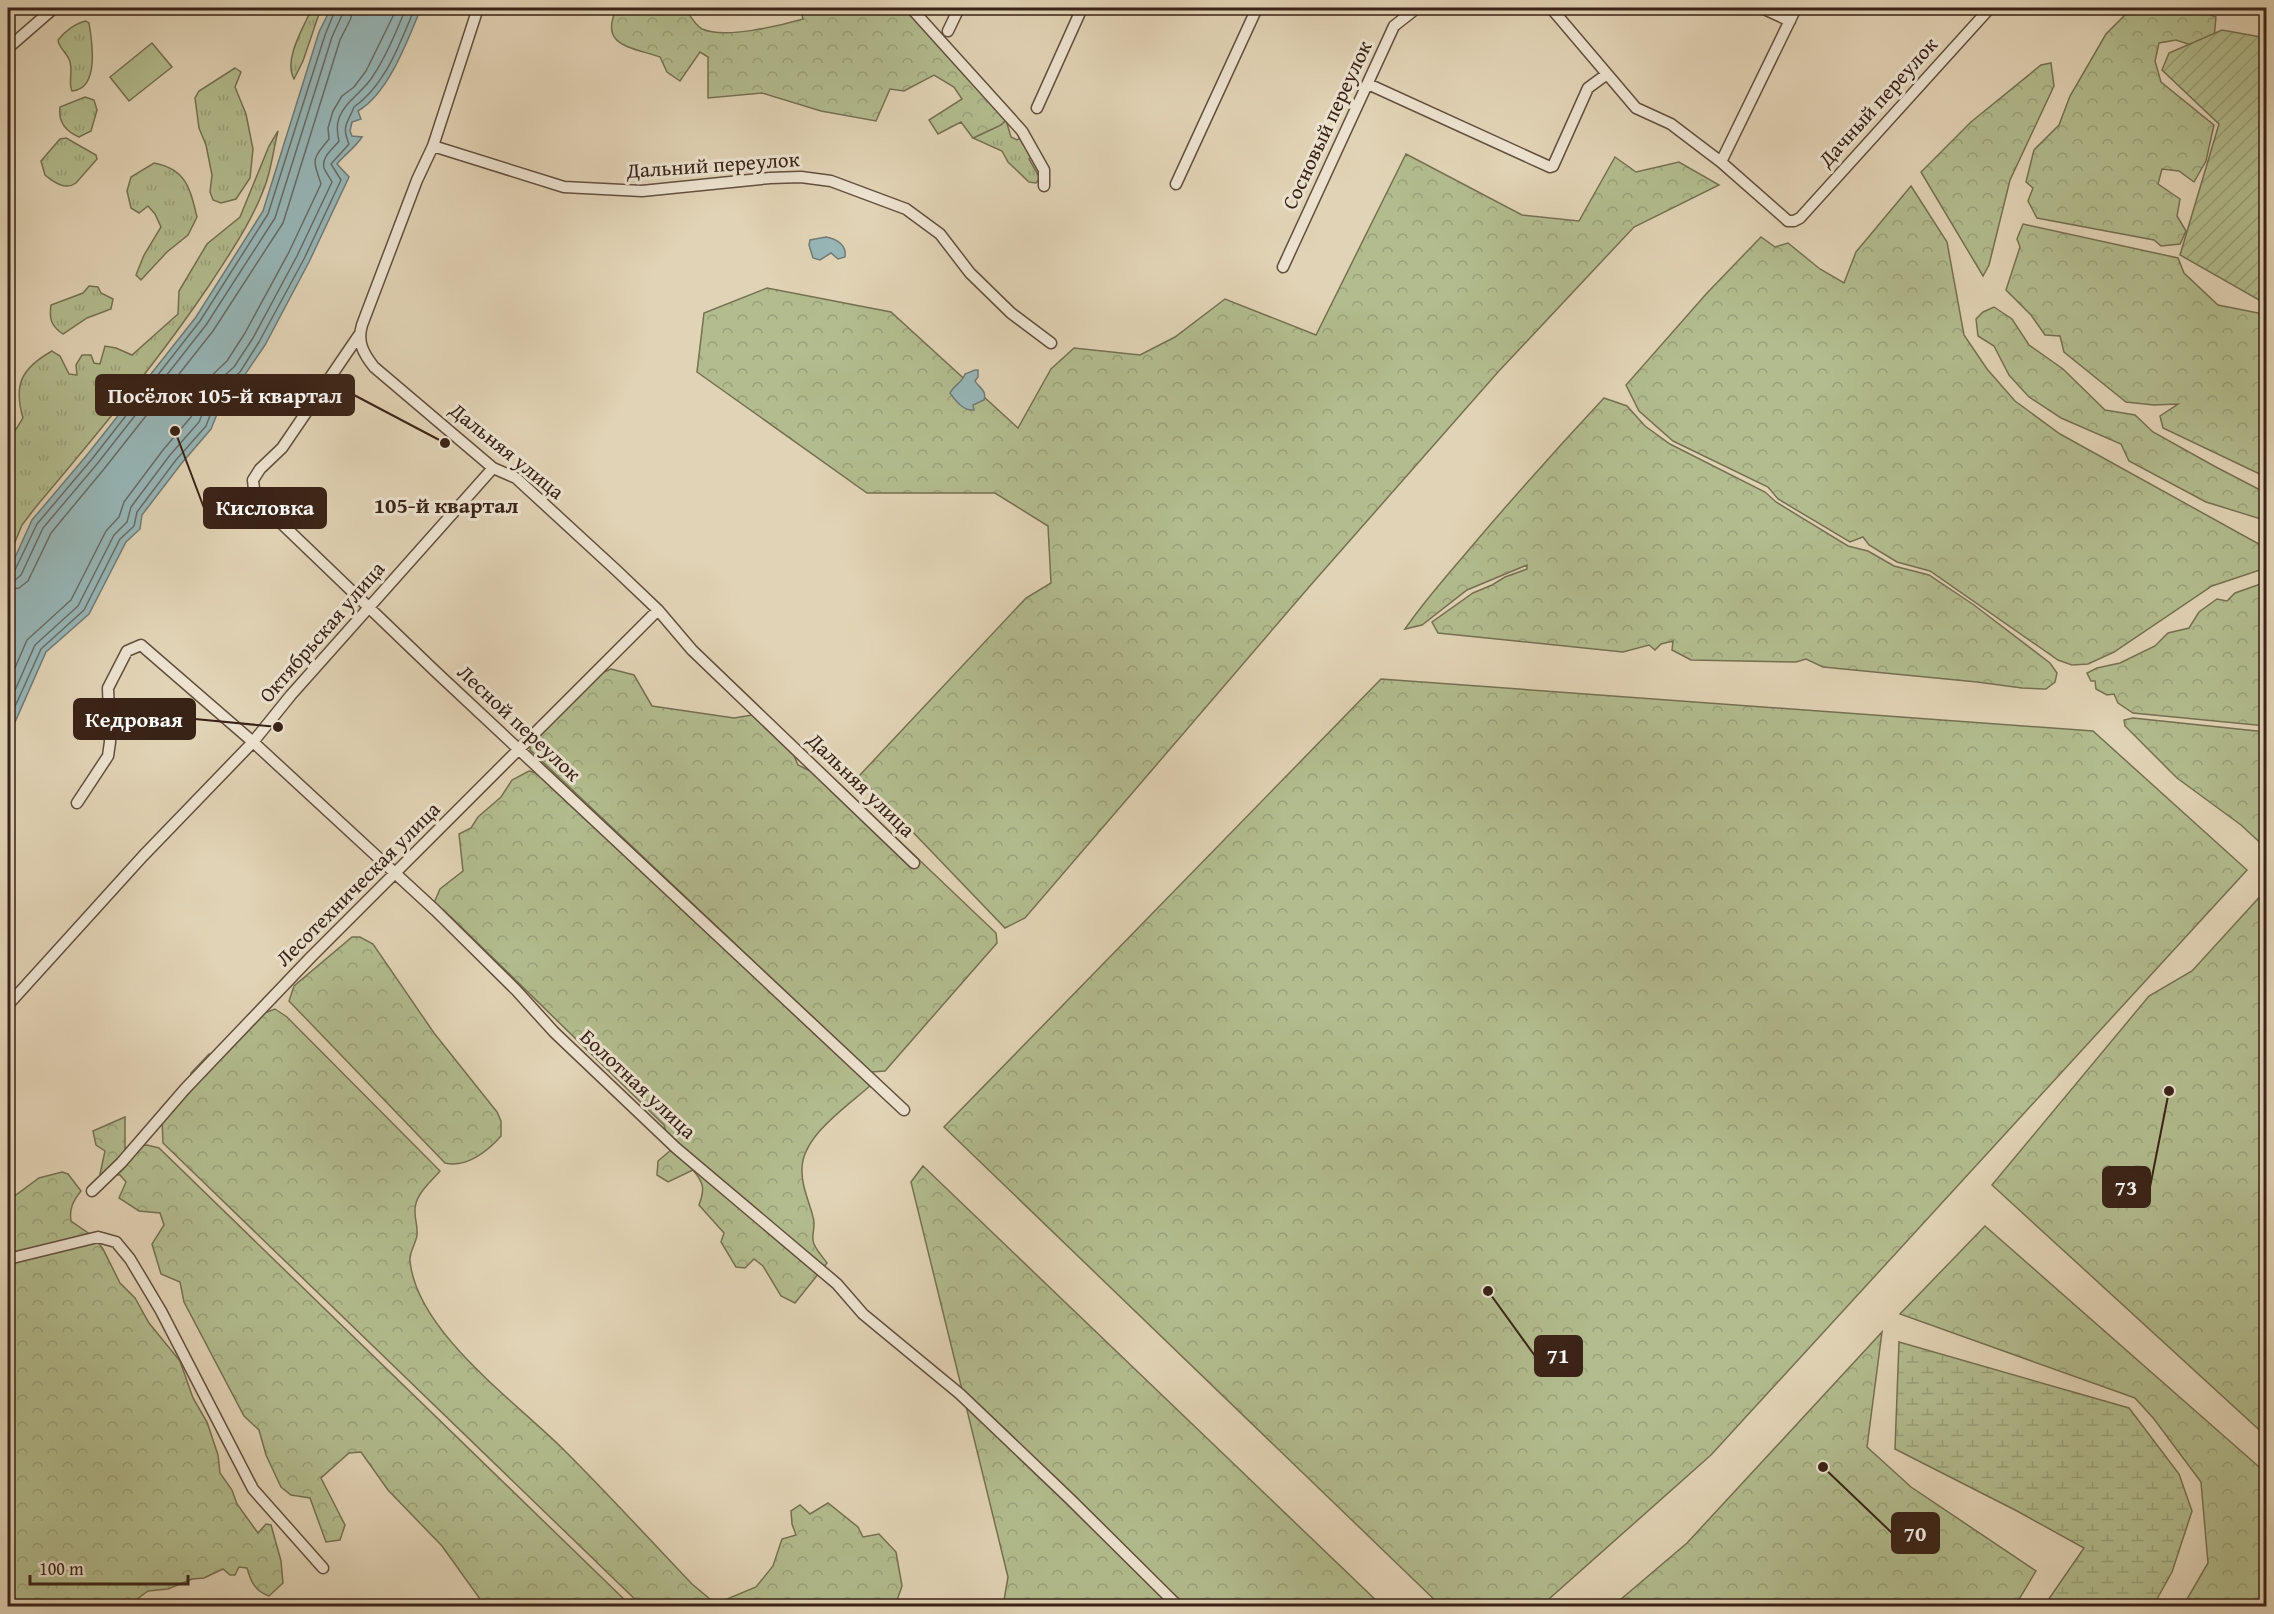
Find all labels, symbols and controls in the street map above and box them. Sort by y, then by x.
street label: Дачный переулок [1810,30,1945,174]
street label: Сосновый переулок [1274,35,1379,214]
street label: Дальний переулок [624,143,801,186]
callout: Посёлок 105-й квартал [96,375,354,415]
text: Посёлок 105-й квартал [108,379,342,411]
street label: Дальняя улица [443,394,571,507]
callout: Кисловка [204,488,326,528]
district label: 105-й квартал [374,489,518,521]
text: Кисловка [216,491,315,523]
street label: Октябрьская улица [251,554,392,709]
street label: Лесной переулок [450,657,588,788]
callout: Кедровая [74,699,195,739]
text: Кедровая [85,703,183,735]
street label: Дальняя улица [800,724,922,844]
street label: Лесотехническая улица [268,794,447,973]
street label: Болотная улица [573,1021,703,1146]
callout: 73 [2103,1167,2150,1207]
text: 73 [2115,1171,2137,1203]
callout: 71 [1535,1336,1582,1376]
text: 71 [1547,1339,1569,1371]
callout: 70 [1892,1513,1939,1553]
text: 70 [1904,1517,1926,1549]
scale bar [30,1548,188,1586]
text: 100 m [39,1555,84,1582]

